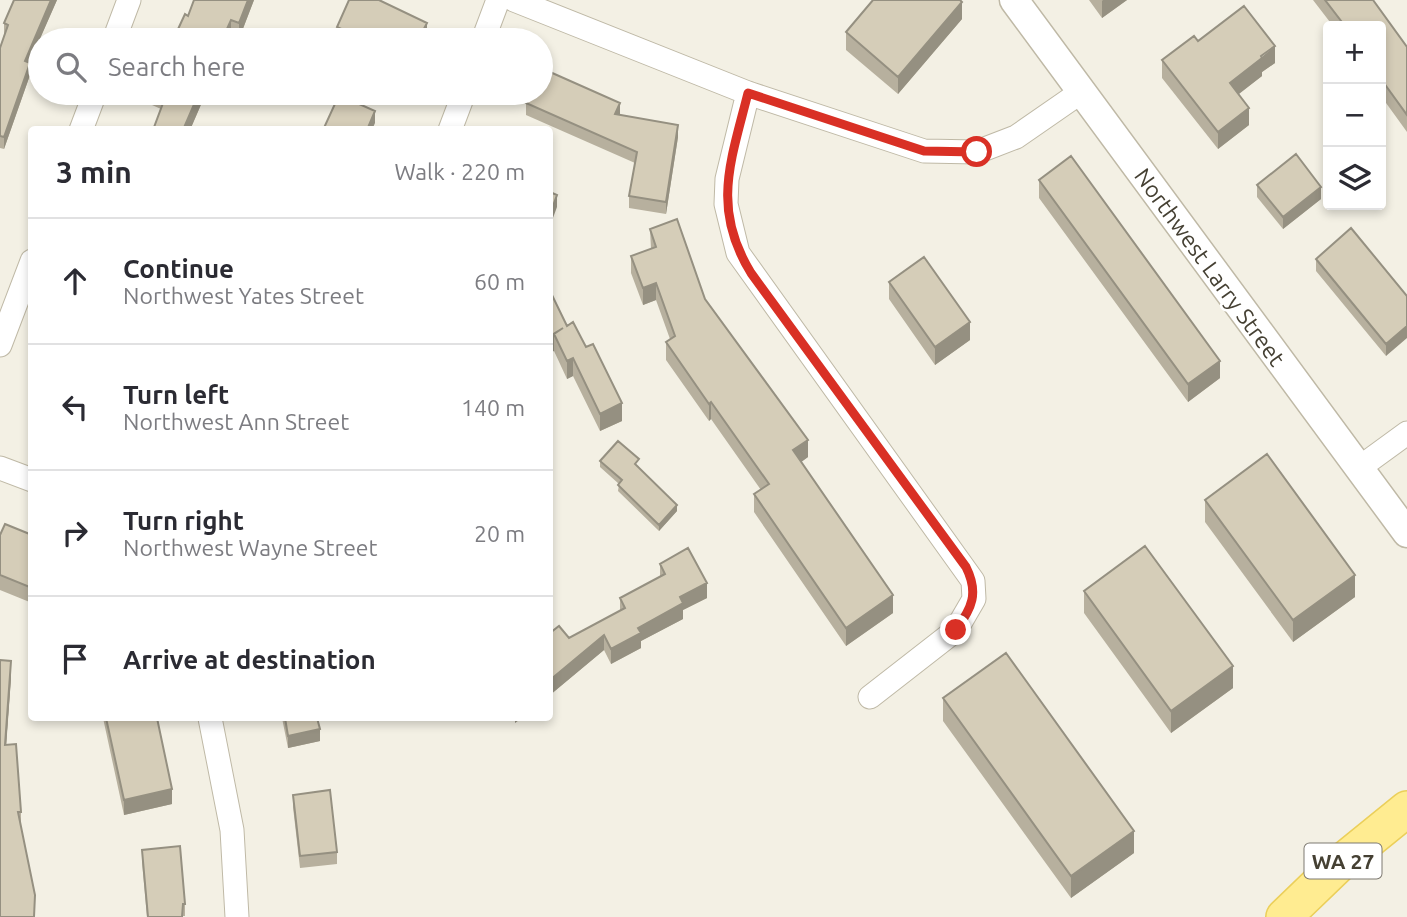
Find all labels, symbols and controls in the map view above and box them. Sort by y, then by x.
map controls [1323,21,1386,210]
button: + [1323,21,1386,84]
search box [28,28,553,105]
icon: search [52,48,90,86]
text: Search here [108,52,245,81]
button: − [1323,84,1386,147]
route start [961,136,992,167]
button: layers [1323,147,1386,210]
text: 3 min [56,155,132,189]
text: Walk · 220 m [394,159,525,184]
street label: Northwest Larry Street [1130,164,1290,370]
text: Continue [123,254,234,283]
icon: ahead [56,262,94,300]
text: 60 m [474,269,525,294]
text: Northwest Yates Street [123,283,364,308]
text: Turn left [123,380,229,409]
icon: left [56,388,94,426]
text: 140 m [461,395,525,420]
text: Northwest Ann Street [123,409,349,434]
text: Turn right [123,506,244,535]
icon: right [56,514,94,552]
text: 20 m [474,521,525,546]
text: Northwest Wayne Street [123,535,378,560]
route end [940,614,971,645]
icon: arrive [56,640,94,678]
text: Arrive at destination [123,645,376,674]
road number: WA 27 [1304,844,1382,878]

